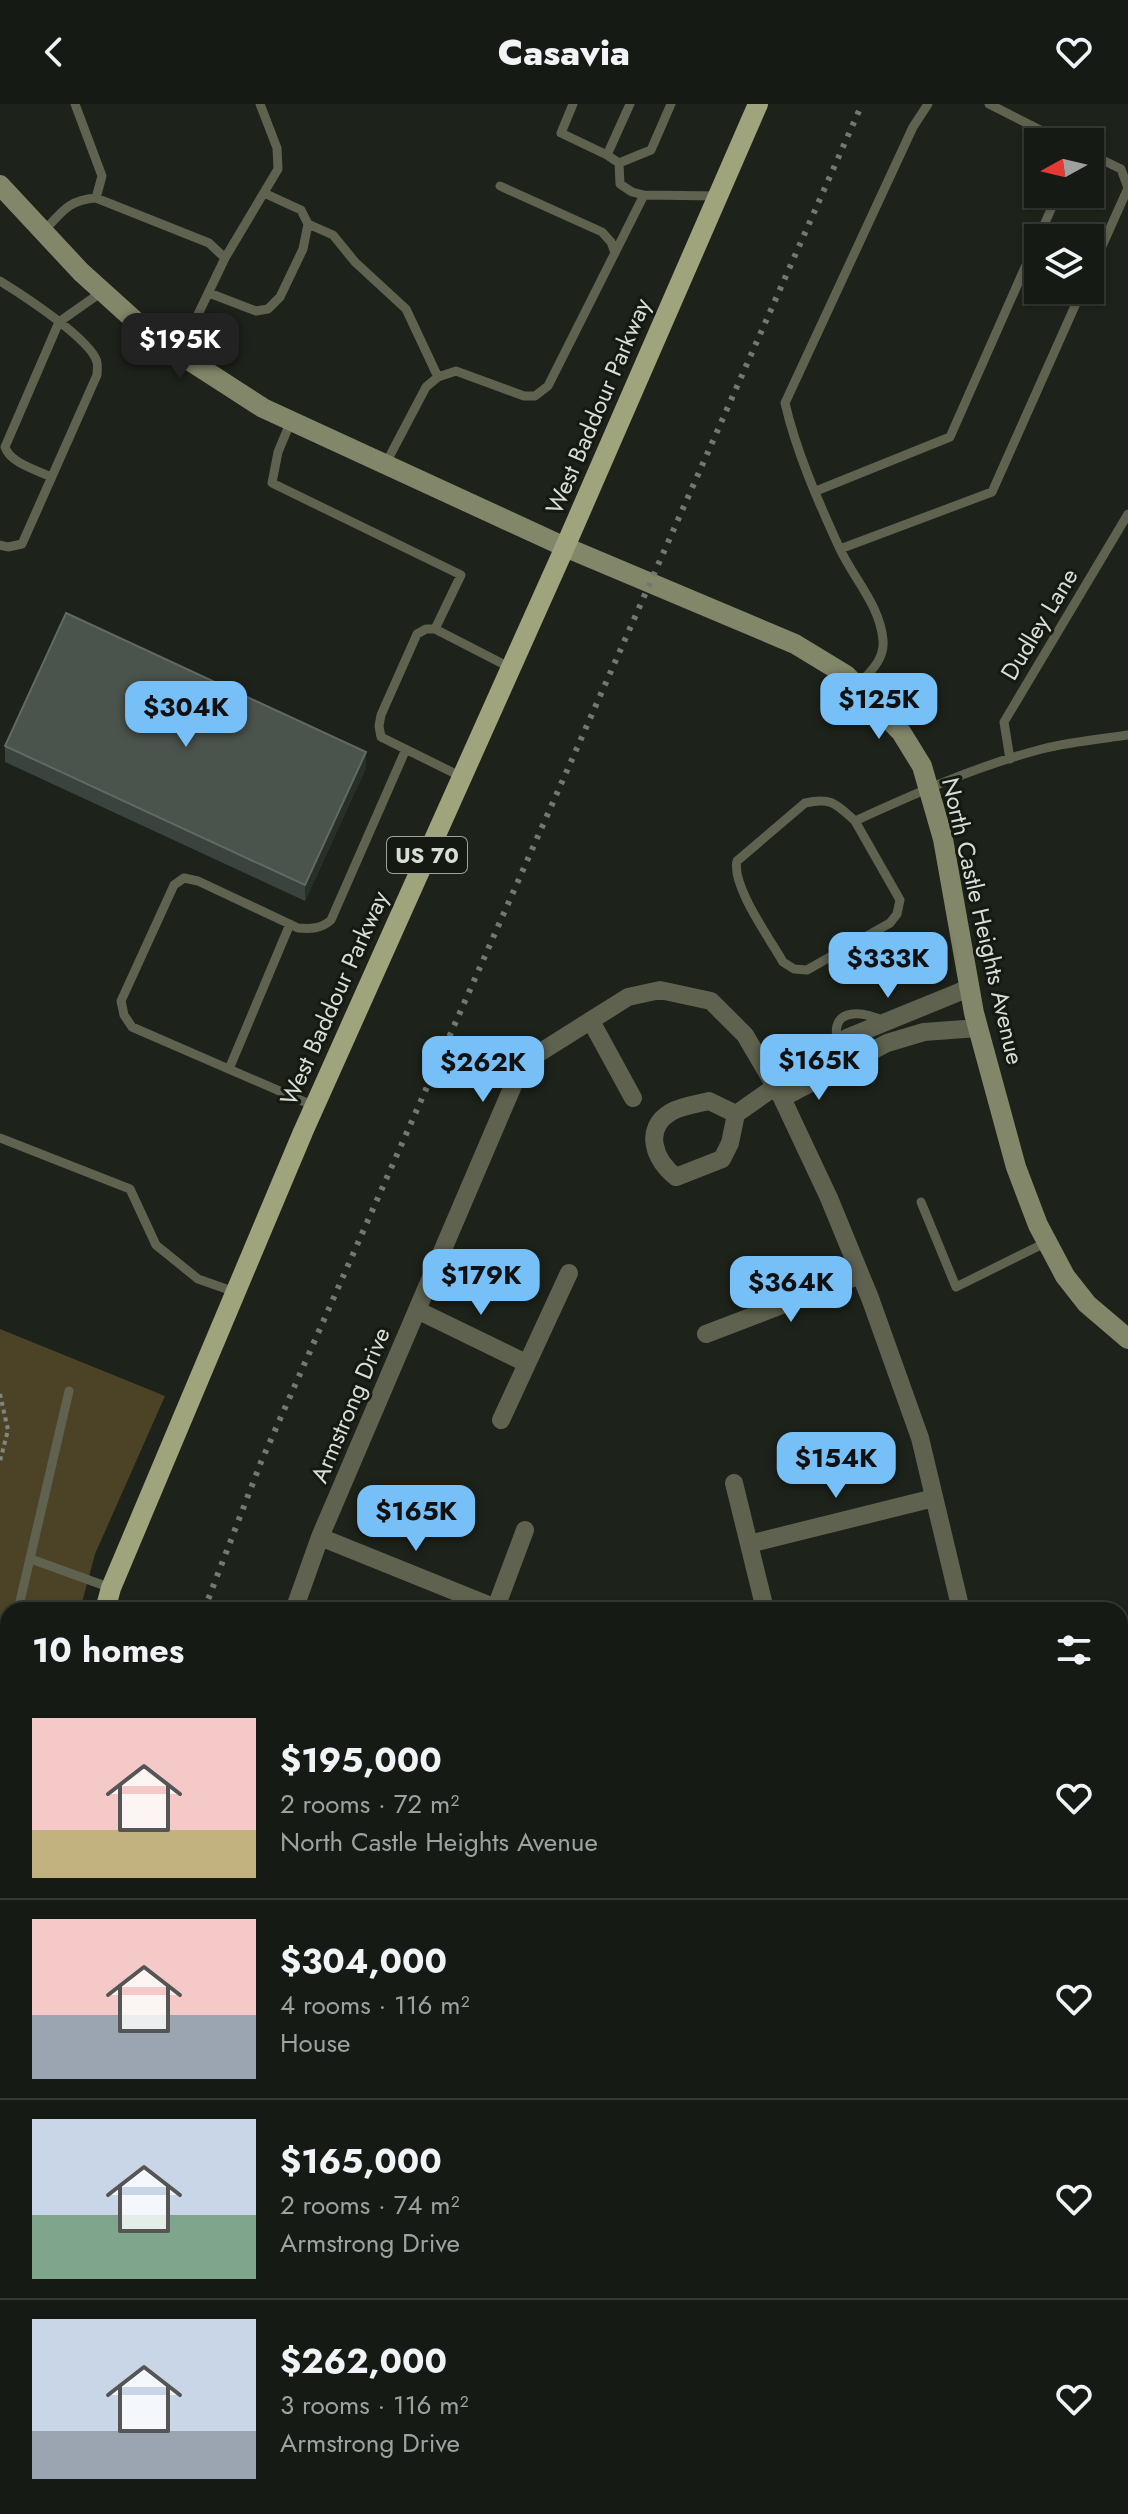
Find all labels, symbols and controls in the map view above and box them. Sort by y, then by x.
text: Casavia [498,26,630,78]
icon: back [32,30,76,74]
icon: heart [1052,30,1096,74]
north arrow [1024,128,1104,208]
map controls [1024,128,1104,304]
button: layers [1024,224,1104,304]
street label: West Baddour Parkway [537,292,660,519]
pin: $195K [124,313,236,381]
text: $195K [139,320,221,358]
street label: Dudley Lane [992,561,1086,687]
pin: $125K [823,673,935,741]
text: $125K [838,680,920,718]
pin: $304K [130,681,242,749]
text: $304K [143,688,229,726]
street label: North Castle Heights Avenue [933,774,1033,1068]
road number: US 70 [387,837,467,873]
street label: West Baddour Parkway [271,885,397,1111]
pin: $333K [832,932,944,1000]
text: $333K [847,939,929,977]
pin: $165K [763,1034,875,1102]
pin: $262K [427,1036,539,1104]
text: $165K [778,1041,860,1079]
text: $262K [440,1043,526,1081]
pin: $179K [425,1249,537,1317]
text: $179K [441,1256,521,1294]
pin: $364K [735,1256,847,1324]
text: $364K [748,1263,834,1301]
street label: Armstrong Drive [301,1322,399,1488]
pin: $154K [780,1432,892,1500]
text: $154K [795,1439,877,1477]
pin: $165K [360,1485,472,1553]
text: $165K [375,1492,457,1530]
text: 10 homes [32,1626,184,1675]
icon: filters [1052,1628,1096,1672]
text: $195,000 [280,1736,442,1785]
icon: home [96,1750,192,1846]
icon: heart [1052,1776,1096,1820]
text: 2 rooms · 72 m² [280,1785,459,1823]
text: North Castle Heights Avenue [280,1823,598,1861]
text: $304,000 [280,1937,447,1986]
icon: home [96,1951,192,2047]
icon: heart [1052,1977,1096,2021]
text: 4 rooms · 116 m² [280,1986,470,2024]
text: House [280,2024,350,2062]
text: $165,000 [280,2137,442,2186]
icon: home [96,2151,192,2247]
icon: heart [1052,2177,1096,2221]
text: 2 rooms · 74 m² [280,2186,460,2224]
text: Armstrong Drive [280,2224,460,2262]
text: $262,000 [280,2337,447,2386]
icon: home [96,2351,192,2447]
icon: heart [1052,2377,1096,2421]
text: 3 rooms · 116 m² [280,2386,469,2424]
text: Armstrong Drive [280,2424,460,2462]

